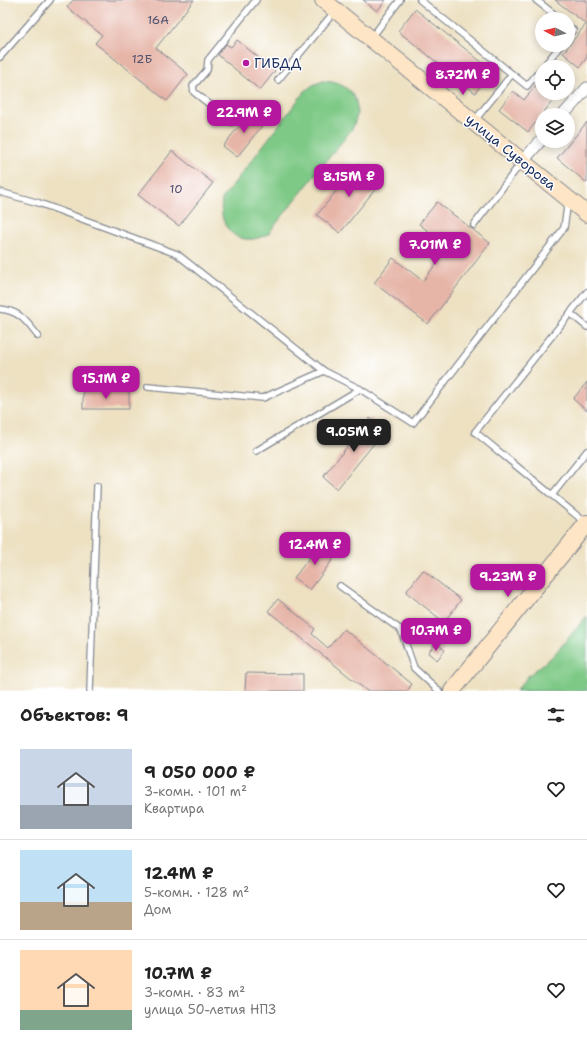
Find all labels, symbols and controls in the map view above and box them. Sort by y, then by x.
house number: 16А [147,12,169,28]
north arrow [535,12,575,52]
map controls [535,12,575,148]
house number: 12Б [132,51,152,67]
place label: ГИБДД [254,54,302,72]
marker: ГИБДД [241,58,251,68]
button: locate [535,60,575,100]
pin: 8.72M ₽ [426,62,500,96]
text: 8.72M ₽ [435,66,491,83]
pin: 22.9M ₽ [207,100,281,134]
text: 22.9M ₽ [216,104,272,121]
button: layers [535,108,575,148]
street label: улица Суворова [462,110,560,194]
pin: 8.15M ₽ [312,164,386,198]
text: 8.15M ₽ [323,168,375,185]
house number: 10 [169,181,183,197]
pin: 7.01M ₽ [398,232,472,266]
text: 7.01M ₽ [409,236,462,253]
pin: 15.1M ₽ [69,366,143,400]
text: 15.1M ₽ [82,370,130,387]
pin: 9.05M ₽ [317,419,391,453]
text: 9.05M ₽ [326,423,382,440]
pin: 12.4M ₽ [278,532,352,566]
text: 12.4M ₽ [288,536,342,553]
pin: 9.23M ₽ [471,564,545,598]
text: 9.23M ₽ [479,568,537,585]
pin: 10.7M ₽ [399,618,473,652]
text: 10.7M ₽ [410,622,462,639]
text: Объектов: 9 [20,704,129,726]
icon: filters [545,704,567,726]
text: 9 050 000 ₽ [144,761,255,783]
icon: home [52,765,100,813]
icon: heart [545,778,567,800]
text: 3-комн. · 101 m² [144,783,247,800]
text: Квартира [144,800,204,817]
text: 12.4M ₽ [144,862,214,884]
icon: home [52,866,100,914]
icon: heart [545,879,567,901]
text: 5-комн. · 128 m² [144,884,249,901]
text: Дом [144,901,172,918]
text: 10.7M ₽ [144,962,212,984]
icon: home [52,966,100,1014]
icon: heart [545,979,567,1001]
text: 3-комн. · 83 m² [144,984,245,1001]
text: улица 50-летия НПЗ [144,1001,276,1018]

